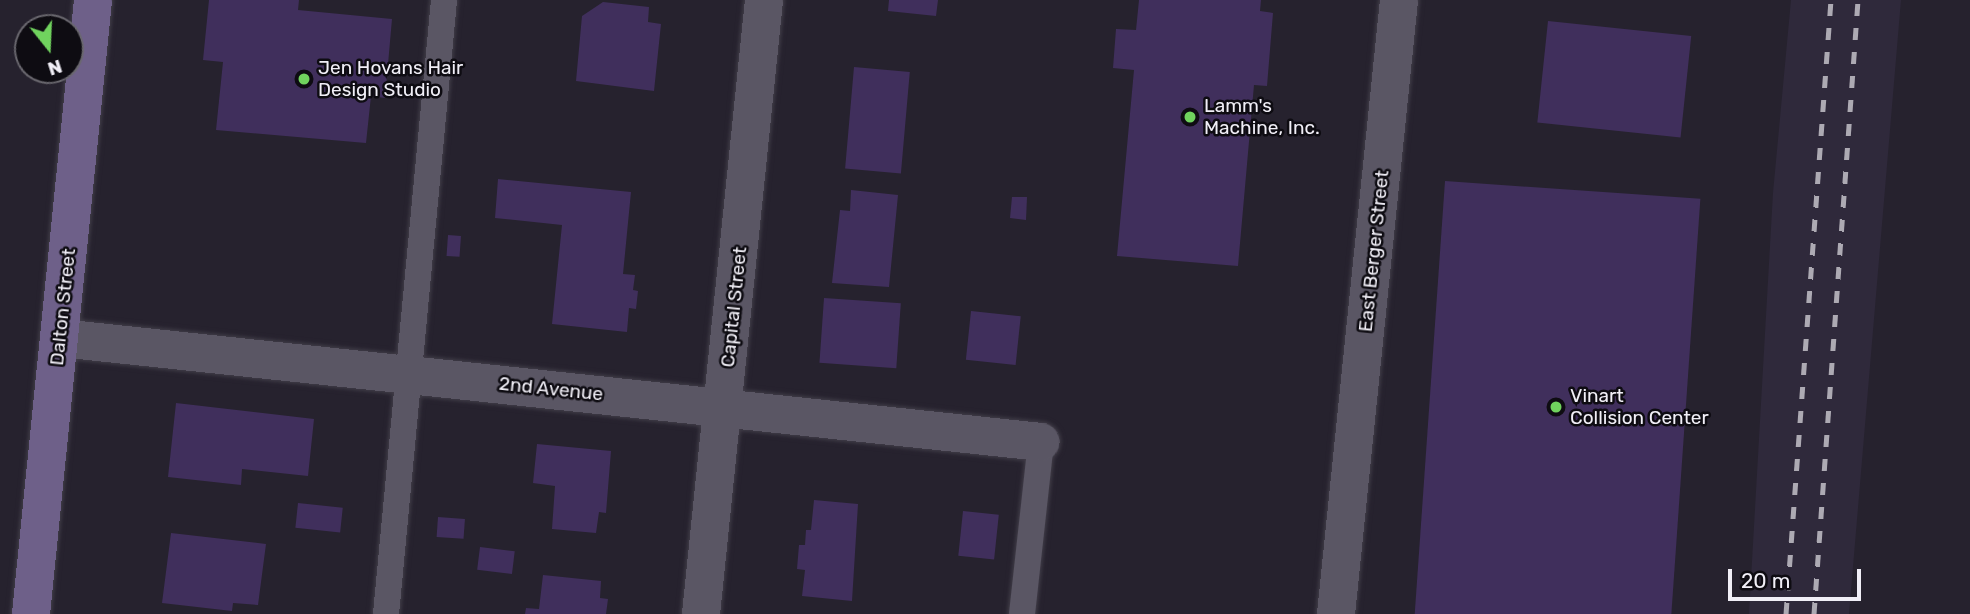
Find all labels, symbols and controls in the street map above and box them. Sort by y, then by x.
north arrow [14,14,84,84]
text: N [45,54,65,81]
place label: Jen Hovans Hair Design Studio [318,57,463,101]
marker: Jen Hovans Hair Design Studio [296,71,312,87]
place label: Lamm's Machine, Inc. [1204,95,1320,139]
marker: Lamm's Machine, Inc. [1182,109,1198,125]
street label: East Berger Street [1354,169,1394,333]
street label: Capital Street [716,246,752,368]
street label: Dalton Street [46,247,80,367]
street label: 2nd Avenue [498,372,604,406]
place label: Vinart Collision Center [1570,385,1709,429]
marker: Vinart Collision Center [1548,399,1564,415]
scale bar [1732,554,1865,598]
text: 20 m [1741,568,1790,593]

